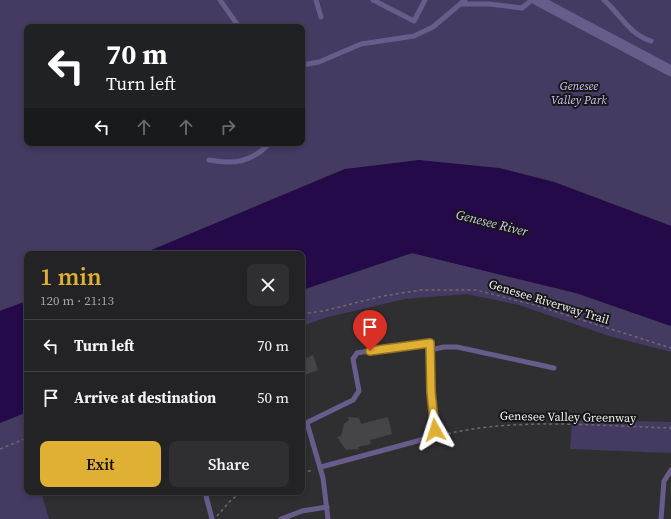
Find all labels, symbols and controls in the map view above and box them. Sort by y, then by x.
text: 70 m [106,35,168,73]
icon: left [40,40,92,92]
text: Turn left [106,71,176,96]
park label: Genesee Valley Park [551,78,607,108]
icon: left [91,116,113,138]
icon: ahead [133,116,155,138]
icon: ahead [175,116,197,138]
icon: right [217,116,239,138]
water label: Genesee River [454,206,531,240]
text: 1 min [40,260,102,293]
button: close [247,264,289,306]
street label: Genesee Riverway Trail [487,276,612,328]
text: 120 m · 21:13 [40,292,114,309]
pin [353,310,387,351]
icon: arrive [359,316,381,338]
icon: left [40,335,62,357]
text: Turn left [74,335,134,356]
text: 70 m [257,335,289,356]
icon: arrive [40,387,62,409]
text: Arrive at destination [74,387,216,408]
text: 50 m [257,387,289,408]
street label: Genesee Valley Greenway [500,408,637,426]
position arrow [414,409,456,451]
button: Exit [40,441,161,487]
button: Share [169,441,289,487]

